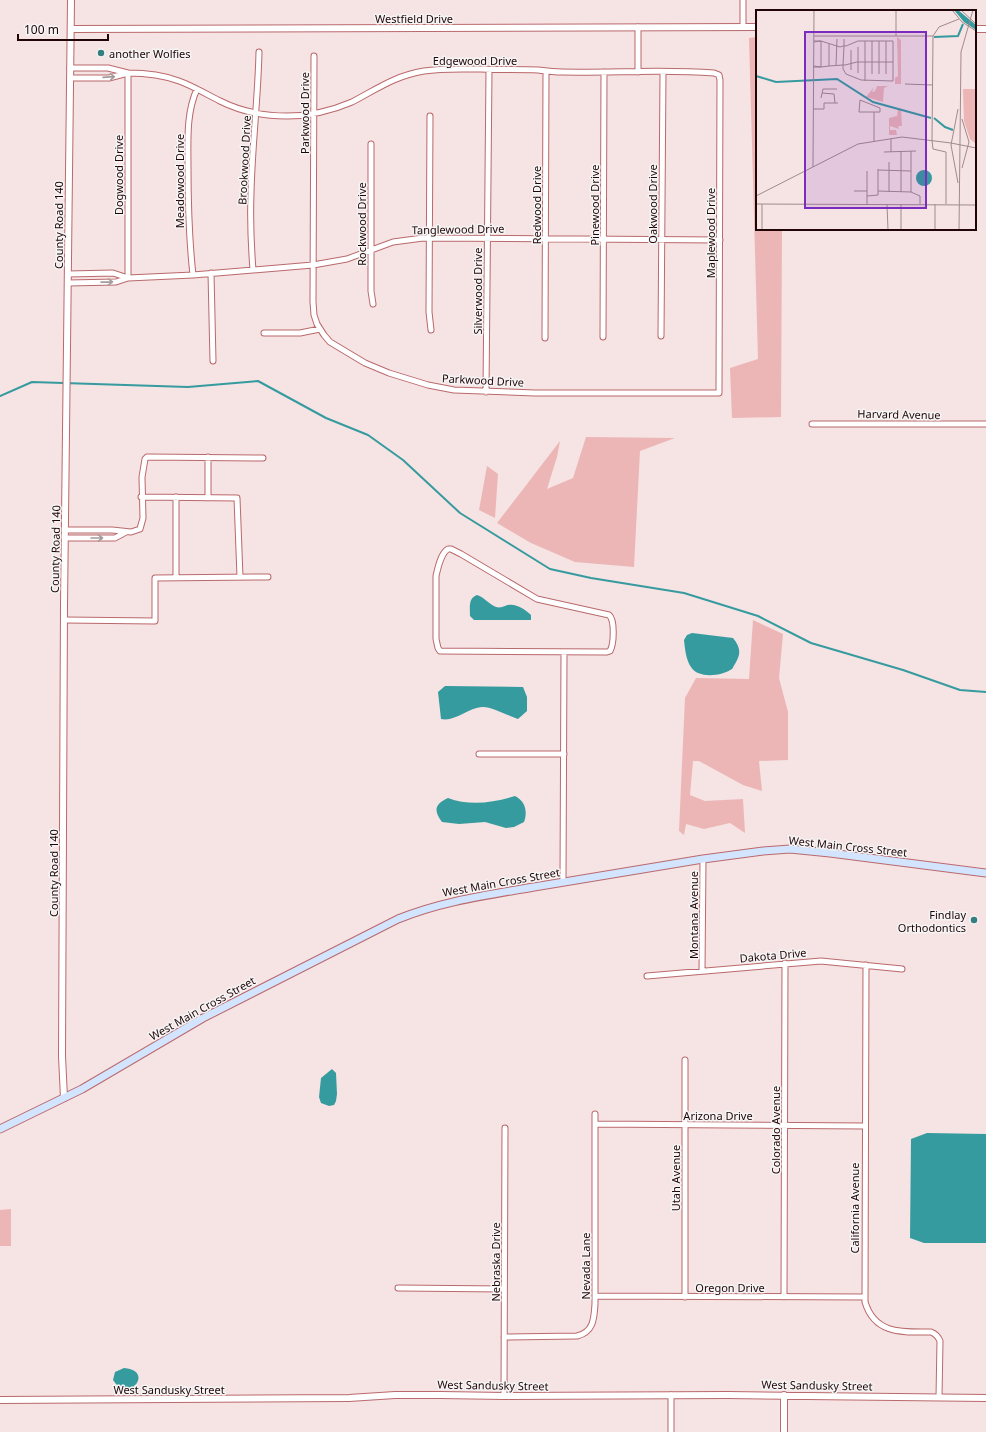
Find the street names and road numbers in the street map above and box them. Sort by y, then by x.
street label: Westfield Drive [375,11,453,26]
street label: Edgewood Drive [433,53,517,68]
street label: Parkwood Drive [297,72,312,154]
street label: Brookwood Drive [234,115,254,205]
street label: Meadowood Drive [172,134,187,228]
street label: Dogwood Drive [111,135,126,215]
street label: Pinewood Drive [587,164,602,246]
street label: Oakwood Drive [645,164,660,244]
street label: Redwood Drive [529,166,544,244]
street label: County Road 140 [51,181,66,269]
street label: Rockwood Drive [354,182,369,266]
street label: Maplewood Drive [703,188,718,278]
street label: Tanglewood Drive [412,221,504,237]
street label: Silverwood Drive [470,248,485,334]
street label: Parkwood Drive [442,370,524,390]
street label: Harvard Avenue [857,406,941,422]
street label: County Road 140 [47,505,63,593]
street label: County Road 140 [46,829,61,917]
street label: West Main Cross Street [788,832,908,860]
street label: West Main Cross Street [441,864,561,900]
street label: Montana Avenue [686,871,701,959]
street label: Dakota Drive [739,945,807,965]
street label: West Main Cross Street [146,973,258,1043]
street label: Colorado Avenue [768,1086,783,1174]
street label: Arizona Drive [683,1108,753,1123]
street label: Utah Avenue [668,1145,683,1211]
street label: California Avenue [847,1162,862,1254]
street label: Nebraska Drive [488,1222,503,1302]
street label: Nevada Lane [578,1233,593,1299]
street label: Oregon Drive [695,1280,765,1295]
street label: West Sandusky Street [437,1377,549,1393]
street label: West Sandusky Street [761,1377,873,1393]
street label: West Sandusky Street [113,1382,225,1397]

